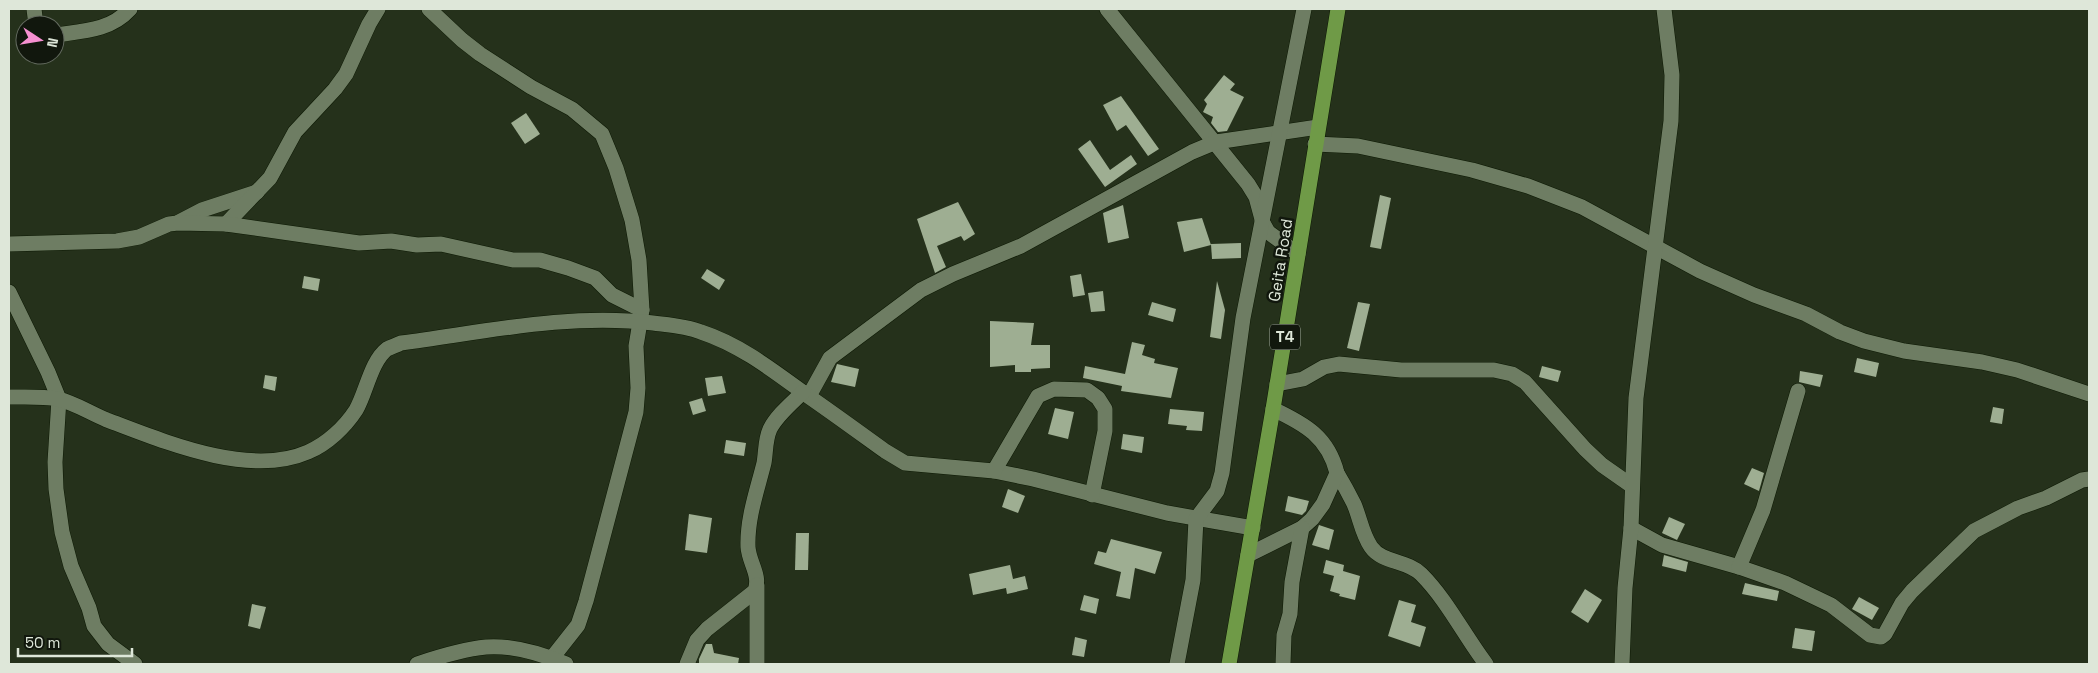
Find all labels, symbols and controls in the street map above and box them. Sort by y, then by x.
north arrow [15,15,65,65]
text: N [43,36,62,49]
street label: Geita Road [1264,217,1297,303]
road number: T4 [1270,324,1300,350]
scale bar [18,626,131,658]
text: 50 m [25,633,60,652]

